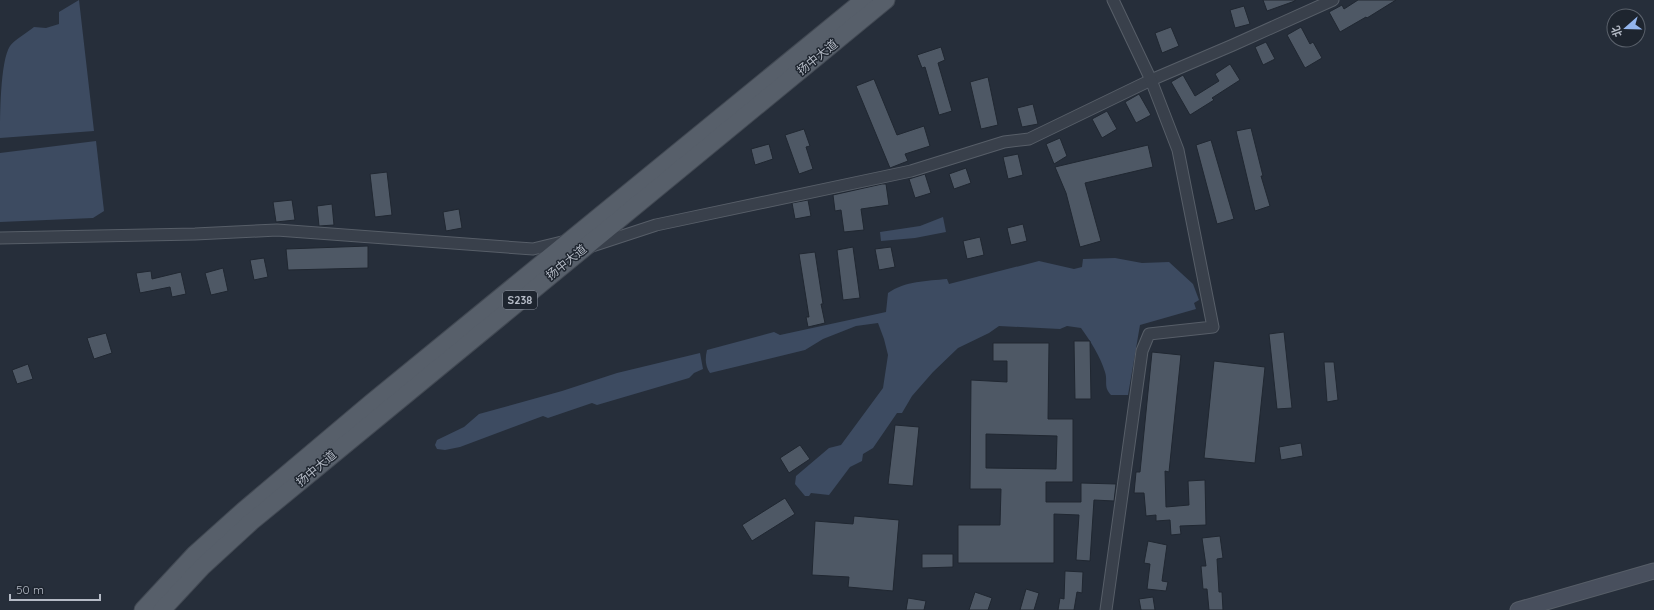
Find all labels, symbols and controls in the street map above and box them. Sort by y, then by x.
north arrow [1606,8,1646,48]
text: 北 [1608,24,1625,39]
street label: 扬中大道 [794,36,840,78]
street label: 扬中大道 [543,241,589,283]
road number: S238 [503,291,537,309]
street label: 扬中大道 [293,447,339,489]
scale bar [10,576,100,602]
text: 50 m [16,582,44,597]

